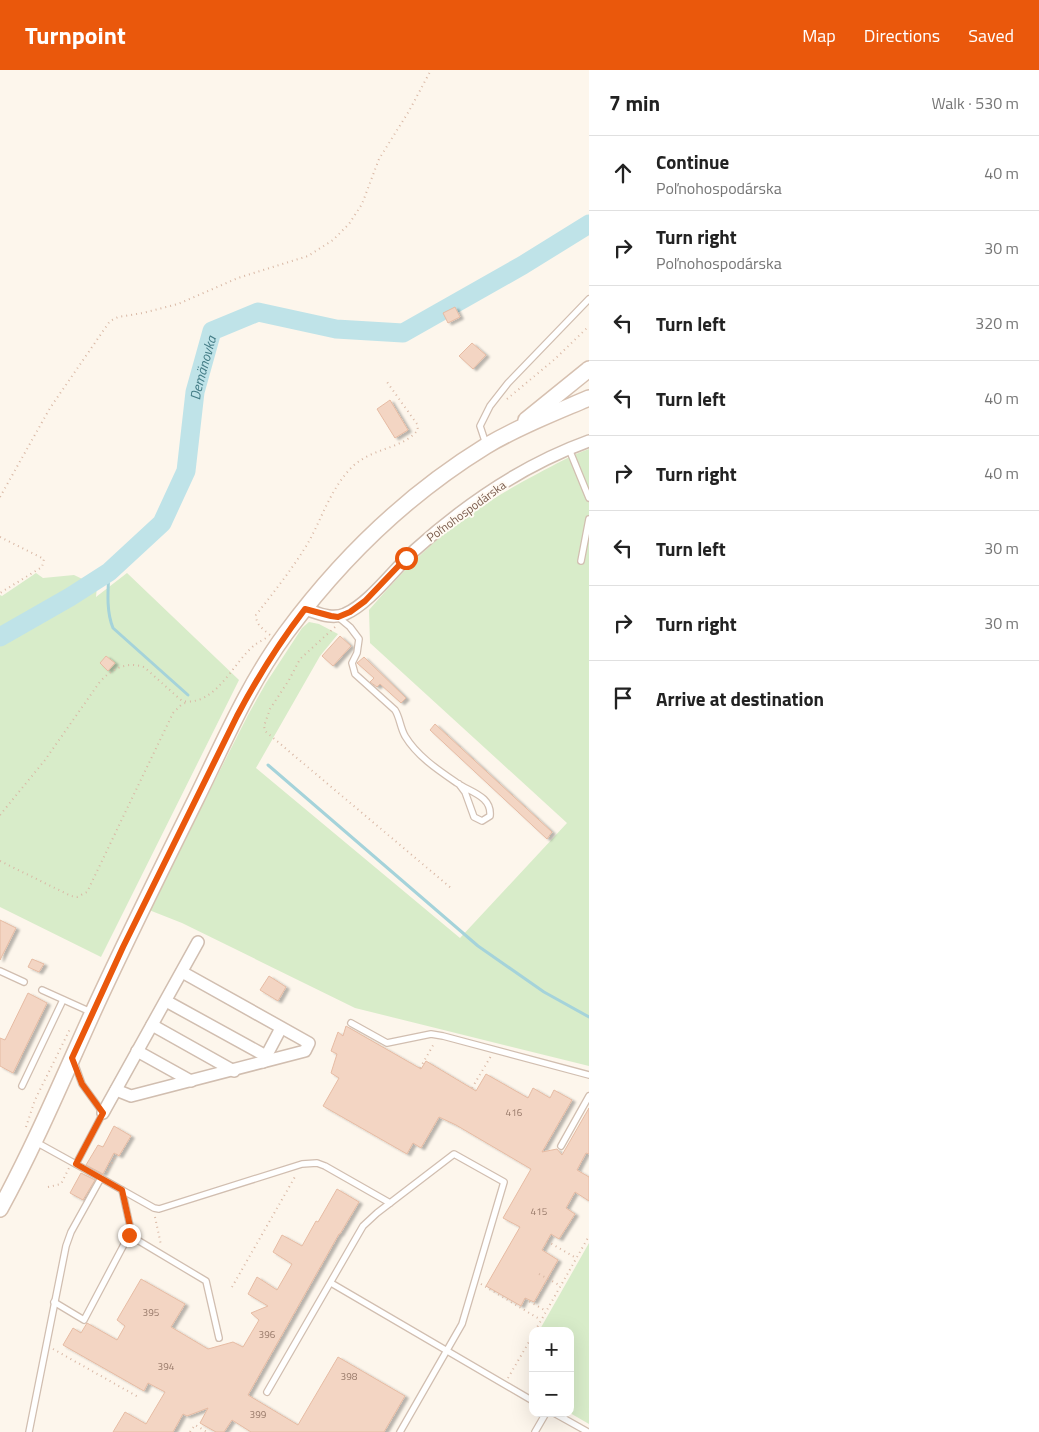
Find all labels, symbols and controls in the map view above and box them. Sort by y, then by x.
text: Turnpoint [25,17,126,53]
text: Map [802,22,836,49]
text: Directions [864,22,940,49]
text: Saved [968,22,1014,49]
text: 7 min [609,87,660,119]
text: Walk · 530 m [931,91,1019,115]
text: Continue [656,147,729,176]
icon: ahead [609,159,637,187]
text: 40 m [984,161,1019,185]
text: Poľnohospodárska [656,176,782,200]
text: Turn right [656,222,737,251]
icon: right [609,234,637,262]
text: 30 m [984,236,1019,260]
text: Poľnohospodárska [656,251,782,275]
icon: left [609,309,637,337]
text: Turn left [656,309,726,338]
text: 320 m [975,311,1019,335]
water label: Demänovka [184,332,221,401]
icon: left [609,384,637,412]
text: Turn left [656,384,726,413]
text: 40 m [984,386,1019,410]
icon: right [609,459,637,487]
text: Turn right [656,459,737,488]
text: 40 m [984,461,1019,485]
street label: Poľnohospodárska [422,476,510,546]
icon: left [609,534,637,562]
text: Turn left [656,534,726,563]
text: 30 m [984,536,1019,560]
route start [395,547,418,570]
icon: right [609,609,637,637]
text: Turn right [656,609,737,638]
text: 30 m [984,611,1019,635]
icon: arrive [609,684,637,712]
text: Arrive at destination [656,684,824,713]
house number: 416 [506,1105,523,1120]
house number: 415 [531,1204,548,1219]
route end [118,1224,141,1247]
house number: 395 [143,1305,160,1320]
house number: 396 [259,1327,276,1342]
map controls [529,1327,574,1417]
button: + [529,1327,574,1372]
house number: 394 [158,1359,175,1374]
house number: 398 [341,1369,358,1384]
button: − [529,1372,574,1417]
house number: 399 [250,1407,267,1422]

